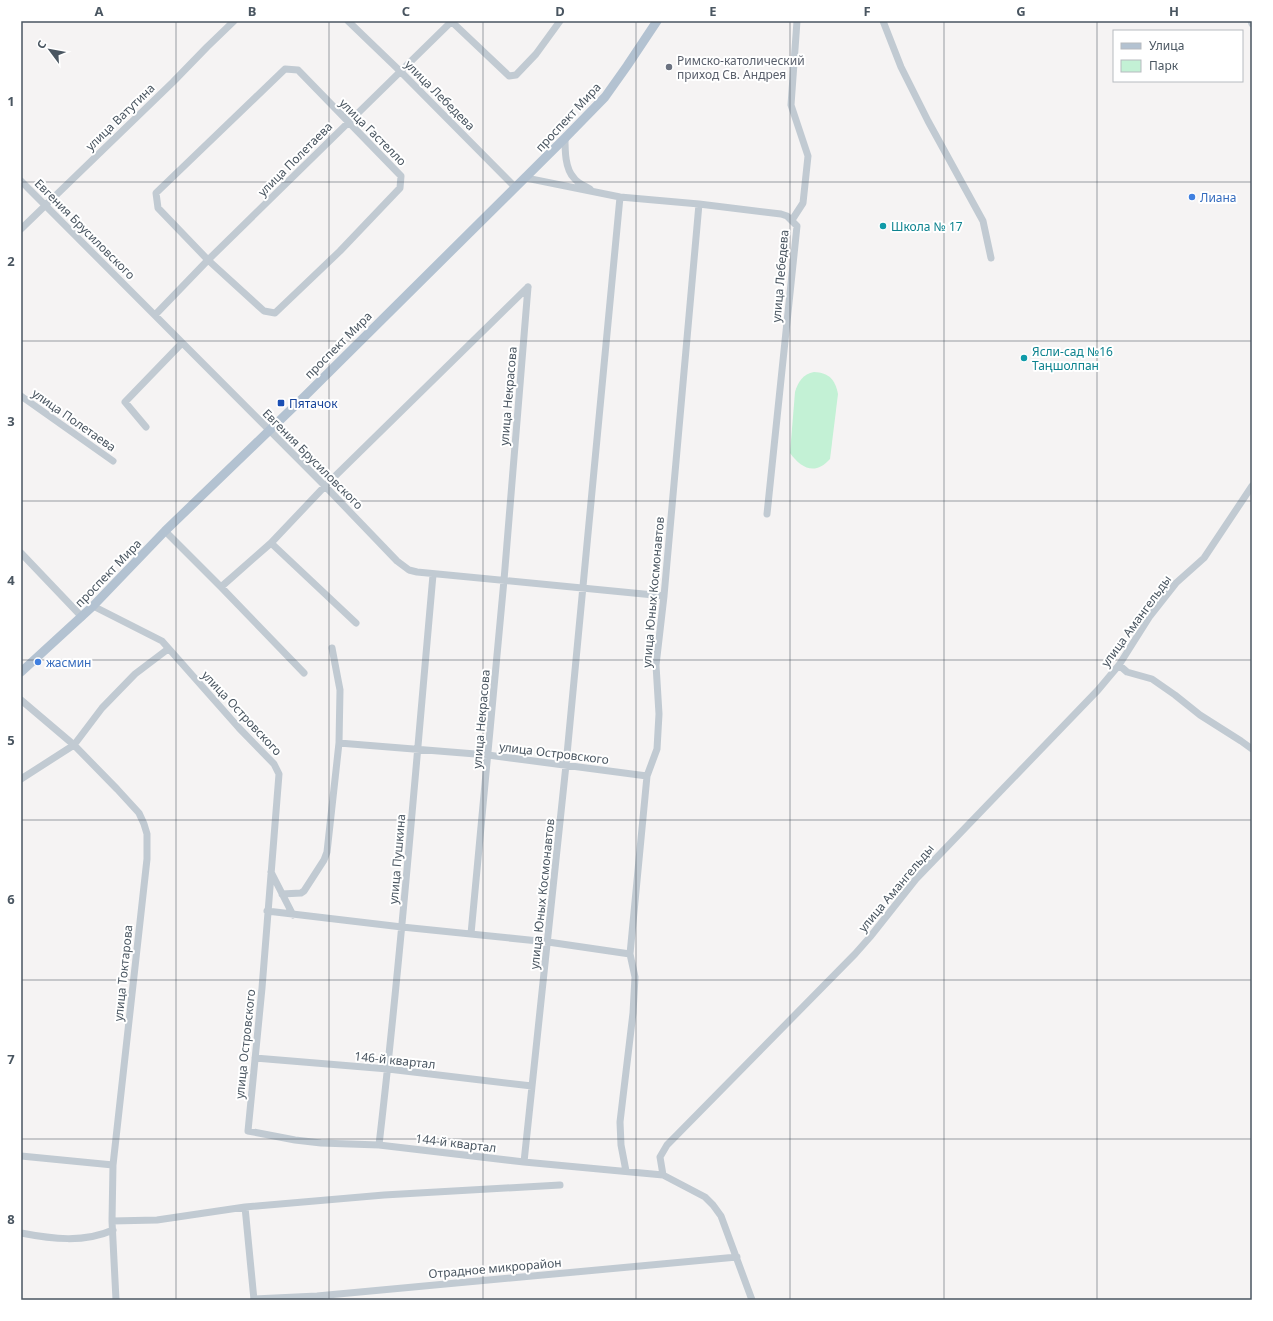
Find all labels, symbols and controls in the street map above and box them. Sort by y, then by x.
text: A [95,2,104,20]
text: B [248,2,256,20]
text: C [402,2,410,20]
text: D [555,2,565,20]
text: E [709,2,717,20]
text: F [863,2,871,20]
text: G [1016,2,1026,20]
text: H [1169,2,1179,20]
north arrow [30,30,70,70]
legend [1113,30,1243,82]
text: С [33,37,49,51]
text: Улица [1149,37,1184,54]
place label: Римско-католический приход Св. Андрея [677,52,805,83]
street label: улица Лебедева [401,56,479,134]
text: Парк [1149,57,1179,74]
marker: Римско-католический приход Св. Андрея [664,62,674,72]
street label: проспект Мира [531,79,605,155]
street label: улица Ватутина [82,80,158,154]
text: 1 [7,92,15,110]
street label: улица Гастелло [336,95,410,169]
street label: улица Полетаева [254,118,336,200]
street label: Евгения Брусиловского [31,175,139,283]
place label: Лиана [1200,189,1237,206]
marker: Лиана [1187,192,1197,202]
place label: Школа № 17 [891,218,963,235]
marker: Школа № 17 [878,221,888,231]
street label: улица Лебедева [767,229,793,323]
text: 2 [7,252,15,270]
street label: проспект Мира [301,308,375,382]
place label: Ясли-сад №16 Таңшолпан [1032,343,1113,374]
street label: улица Некрасова [495,346,521,446]
marker: Ясли-сад №16 Таңшолпан [1019,353,1029,363]
street label: улица Полетаева [29,385,119,455]
place label: Пятачок [289,395,338,412]
marker: Пятачок [276,398,286,408]
street label: Евгения Брусиловского [259,405,367,513]
text: 3 [7,412,15,430]
street label: улица Юных Космонавтов [638,516,668,668]
street label: проспект Мира [71,535,145,611]
text: 4 [7,571,15,589]
street label: улица Амангельды [1097,572,1175,670]
place label: жасмин [46,654,92,671]
marker: жасмин [33,657,43,667]
street label: улица Островского [198,667,286,759]
street label: улица Некрасова [468,669,494,769]
text: 5 [7,731,15,749]
street label: улица Островского [498,738,610,768]
street label: улица Пушкина [385,813,409,905]
street label: улица Юных Космонавтов [526,818,558,970]
street label: улица Амангельды [854,840,938,936]
text: 6 [7,890,15,908]
street label: улица Токтарова [109,924,137,1022]
street label: улица Островского [231,988,259,1100]
street label: 146-й квартал [354,1047,436,1073]
text: 7 [7,1050,15,1068]
street label: 144-й квартал [415,1130,497,1156]
text: 8 [7,1210,15,1228]
street label: Отрадное микрорайон [428,1254,562,1282]

